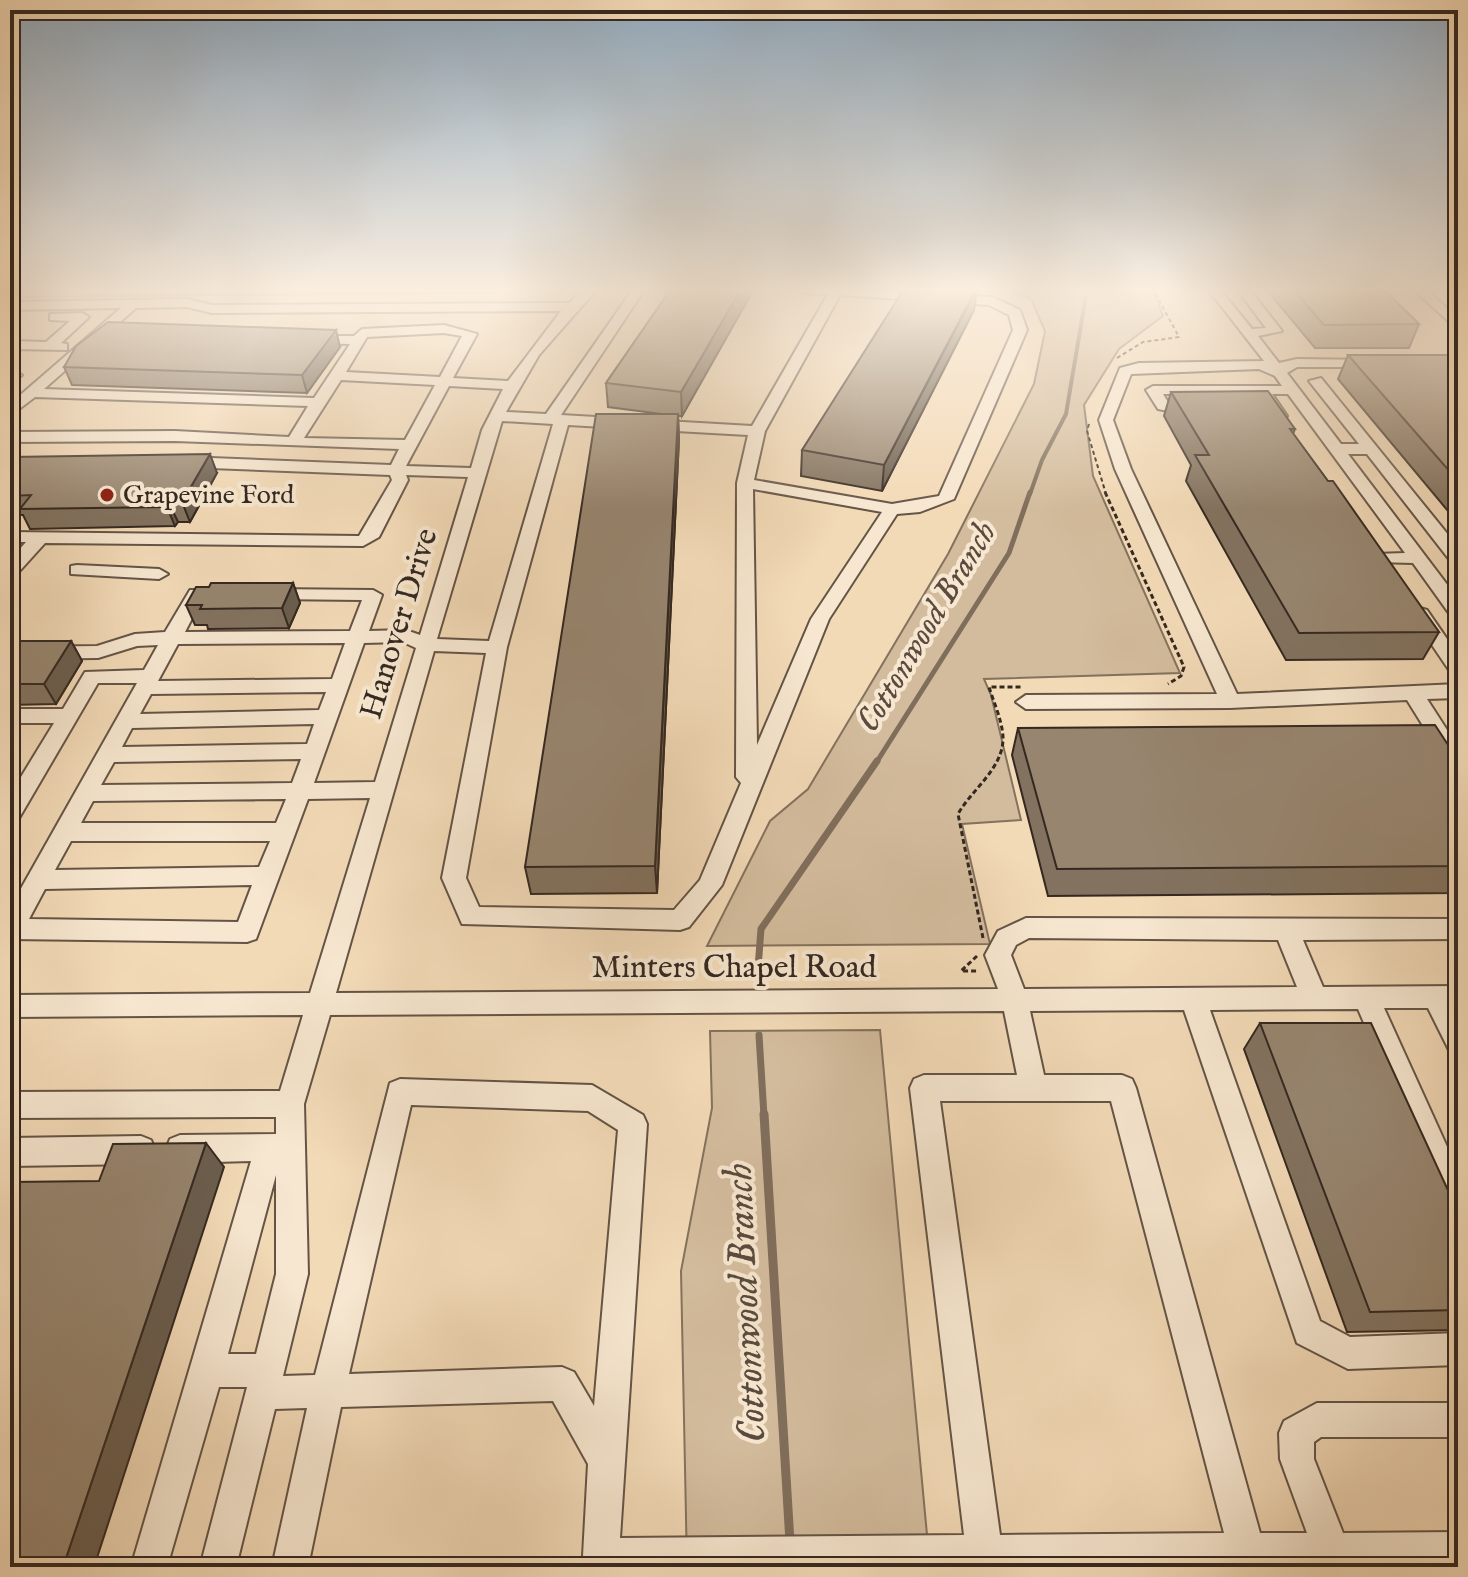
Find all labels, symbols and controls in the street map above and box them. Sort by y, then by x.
place label: Grapevine Ford [123,479,294,512]
marker: Grapevine Ford [98,486,116,504]
water label: Cottonwood Branch [847,514,1007,740]
street label: Hanover Drive [352,524,448,724]
street label: Minters Chapel Road [591,948,877,989]
water label: Cottonwood Branch [714,1162,780,1444]

